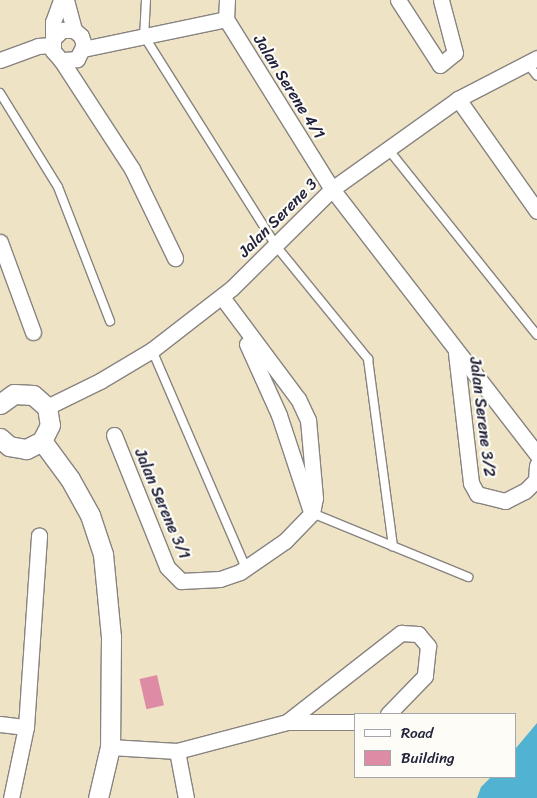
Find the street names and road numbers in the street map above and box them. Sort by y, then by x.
street label: Jalan Serene 4/1 [249,31,329,143]
street label: Jalan Serene 3 [235,175,321,261]
street label: Jalan Serene 3/2 [465,356,499,478]
street label: Jalan Serene 3/1 [130,446,194,562]

